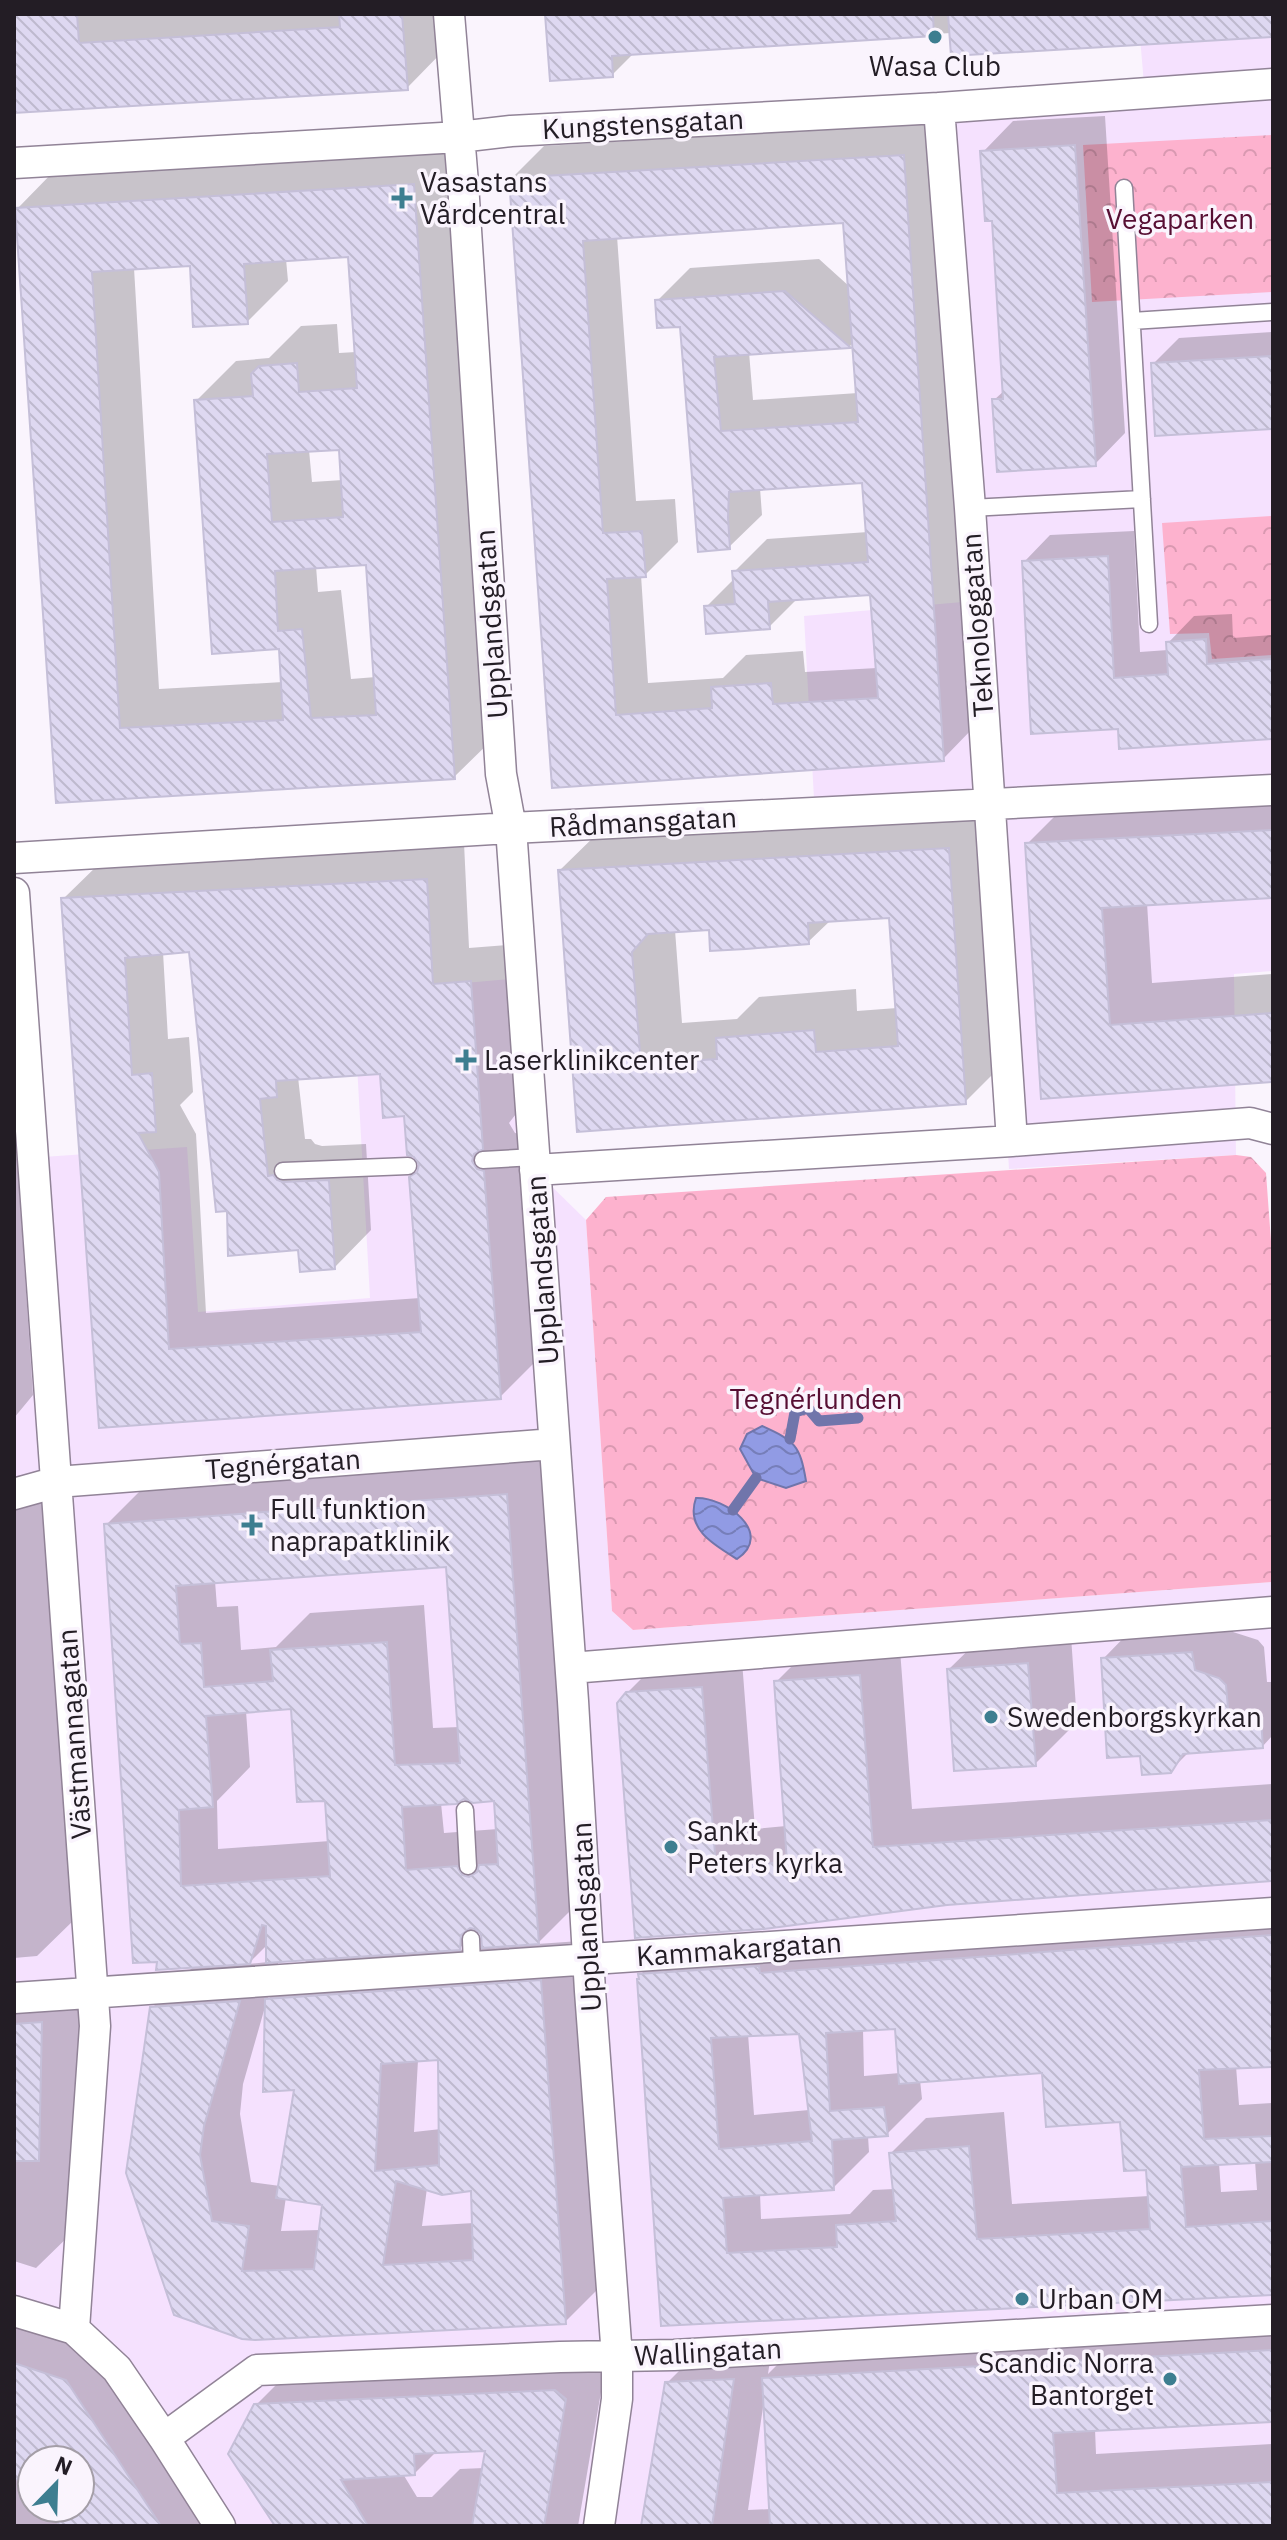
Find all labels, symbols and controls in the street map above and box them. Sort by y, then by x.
marker: Wasa Club [926,28,944,46]
place label: Wasa Club [869,47,1001,84]
street label: Kungstensgatan [541,100,745,147]
place label: Vasastans Vårdcentral [420,163,565,232]
marker: Vasastans Vårdcentral [391,187,413,209]
park label: Vegaparken [1106,200,1254,237]
street label: Upplandsgatan [465,528,516,720]
street label: Teknologgatan [952,532,1001,718]
street label: Rådmansgatan [548,798,738,845]
place label: Laserklinikcenter [484,1041,699,1078]
marker: Laserklinikcenter [455,1049,477,1071]
street label: Upplandsgatan [516,1174,567,1366]
park label: Tegnérlunden [730,1380,902,1417]
street label: Tegnérgatan [204,1440,362,1487]
place label: Full funktion naprapatklinik [270,1490,451,1559]
marker: Full funktion naprapatklinik [241,1514,263,1536]
street label: Västmannagatan [48,1628,99,1841]
place label: Swedenborgskyrkan [1007,1698,1262,1735]
marker: Swedenborgskyrkan [982,1708,1000,1726]
place label: Sankt Peters kyrka [687,1812,843,1881]
street label: Upplandsgatan [562,1821,609,2013]
marker: Sankt Peters kyrka [662,1838,680,1856]
street label: Kammakargatan [635,1923,843,1974]
place label: Urban OM [1038,2280,1164,2317]
marker: Urban OM [1013,2290,1031,2308]
street label: Wallingatan [633,2329,783,2374]
place label: Scandic Norra Bantorget [978,2344,1154,2413]
marker: Scandic Norra Bantorget [1161,2370,1179,2388]
north arrow [16,2444,96,2524]
text: N [51,2449,77,2482]

